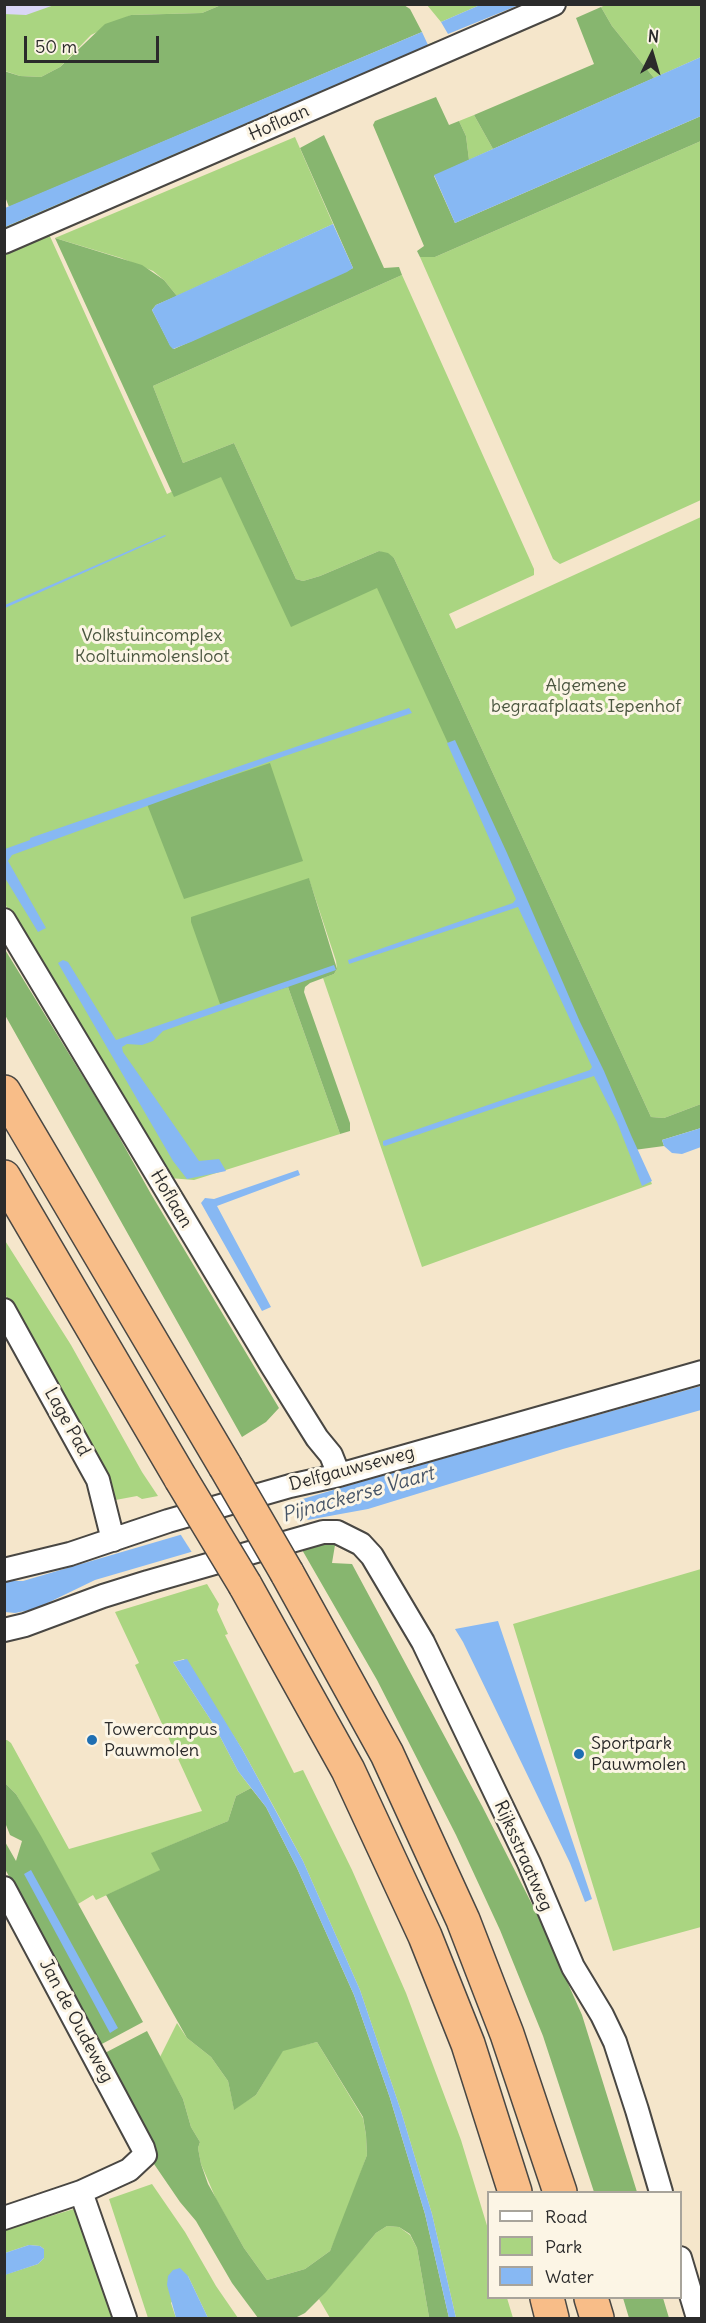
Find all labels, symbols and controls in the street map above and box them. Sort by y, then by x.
scale bar [27,24,162,62]
north arrow [622,24,682,84]
text: N [647,26,660,47]
text: 50 m [35,35,77,58]
street label: Hoflaan [245,100,313,146]
park label: Volkstuincomplex Kooltuinmolensloot [75,625,229,668]
park label: Algemene begraafplaats Iepenhof [491,675,681,718]
street label: Hoflaan [145,1166,197,1232]
street label: Lage Pad [39,1384,95,1460]
street label: Delfgauwseweg [287,1442,417,1496]
water label: Pijnackerse Vaart [279,1462,437,1528]
place label: Towercampus Pauwmolen [104,1719,217,1762]
marker: Towercampus Pauwmolen [85,1733,99,1747]
place label: Sportpark Pauwmolen [591,1733,686,1776]
marker: Sportpark Pauwmolen [572,1747,586,1761]
street label: Rijksstraatweg [489,1797,557,1915]
street label: Jan de Oudeweg [34,1955,118,2087]
legend [487,2191,682,2299]
text: Road [545,2205,587,2228]
text: Park [545,2235,582,2258]
text: Water [545,2265,594,2288]

